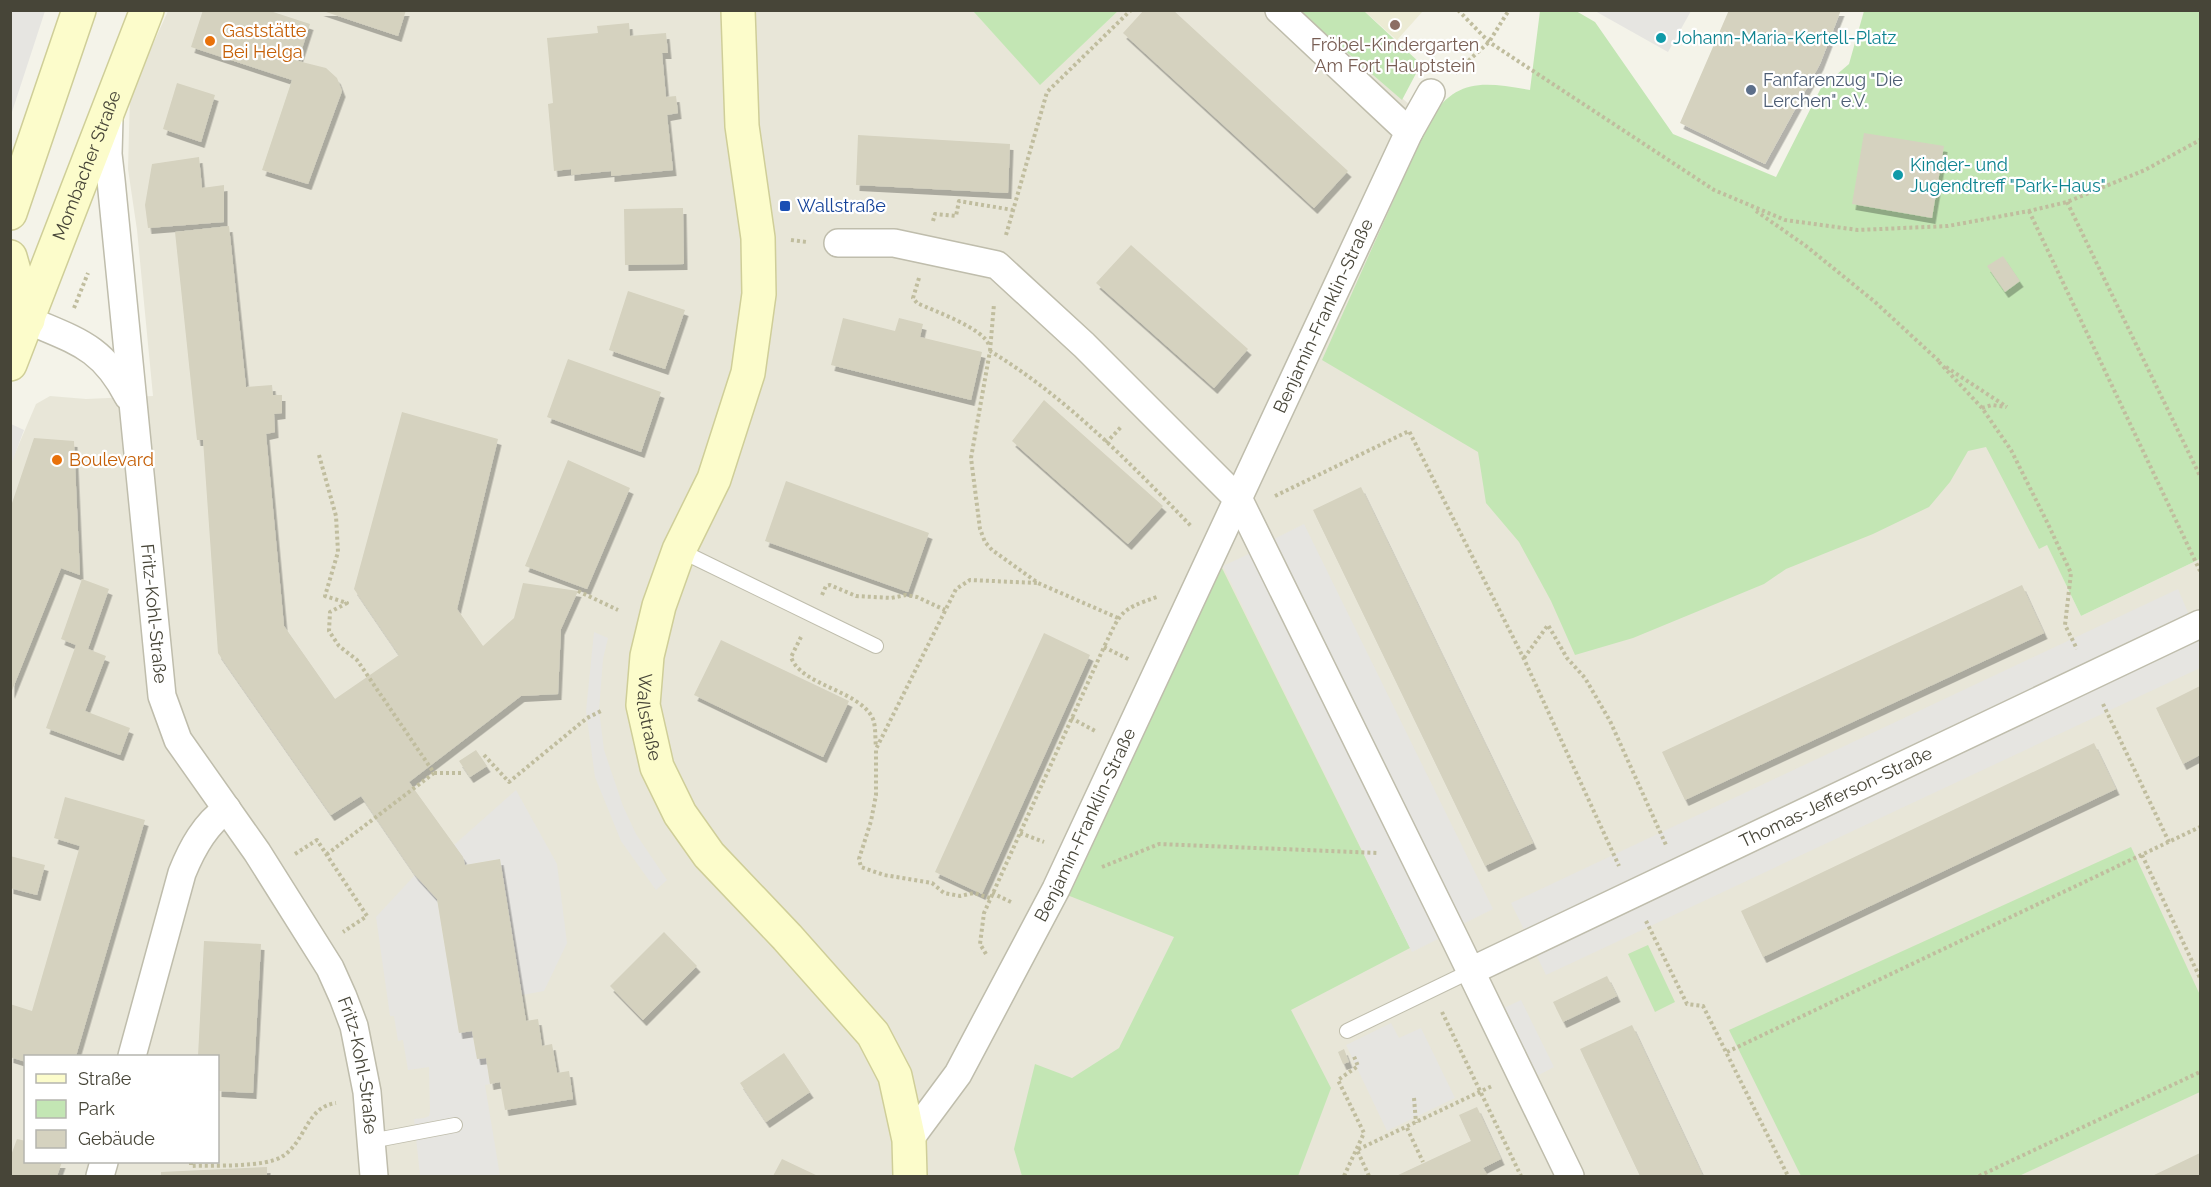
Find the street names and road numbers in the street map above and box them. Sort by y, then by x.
street label: Mombacher Straße [48,87,125,243]
street label: Benjamin-Franklin-Straße [1269,215,1377,416]
street label: Fritz-Kohl-Straße [137,543,172,685]
street label: Wallstraße [633,672,666,763]
street label: Benjamin-Franklin-Straße [1030,724,1140,925]
street label: Thomas-Jefferson-Straße [1736,742,1936,852]
street label: Fritz-Kohl-Straße [334,994,382,1136]

